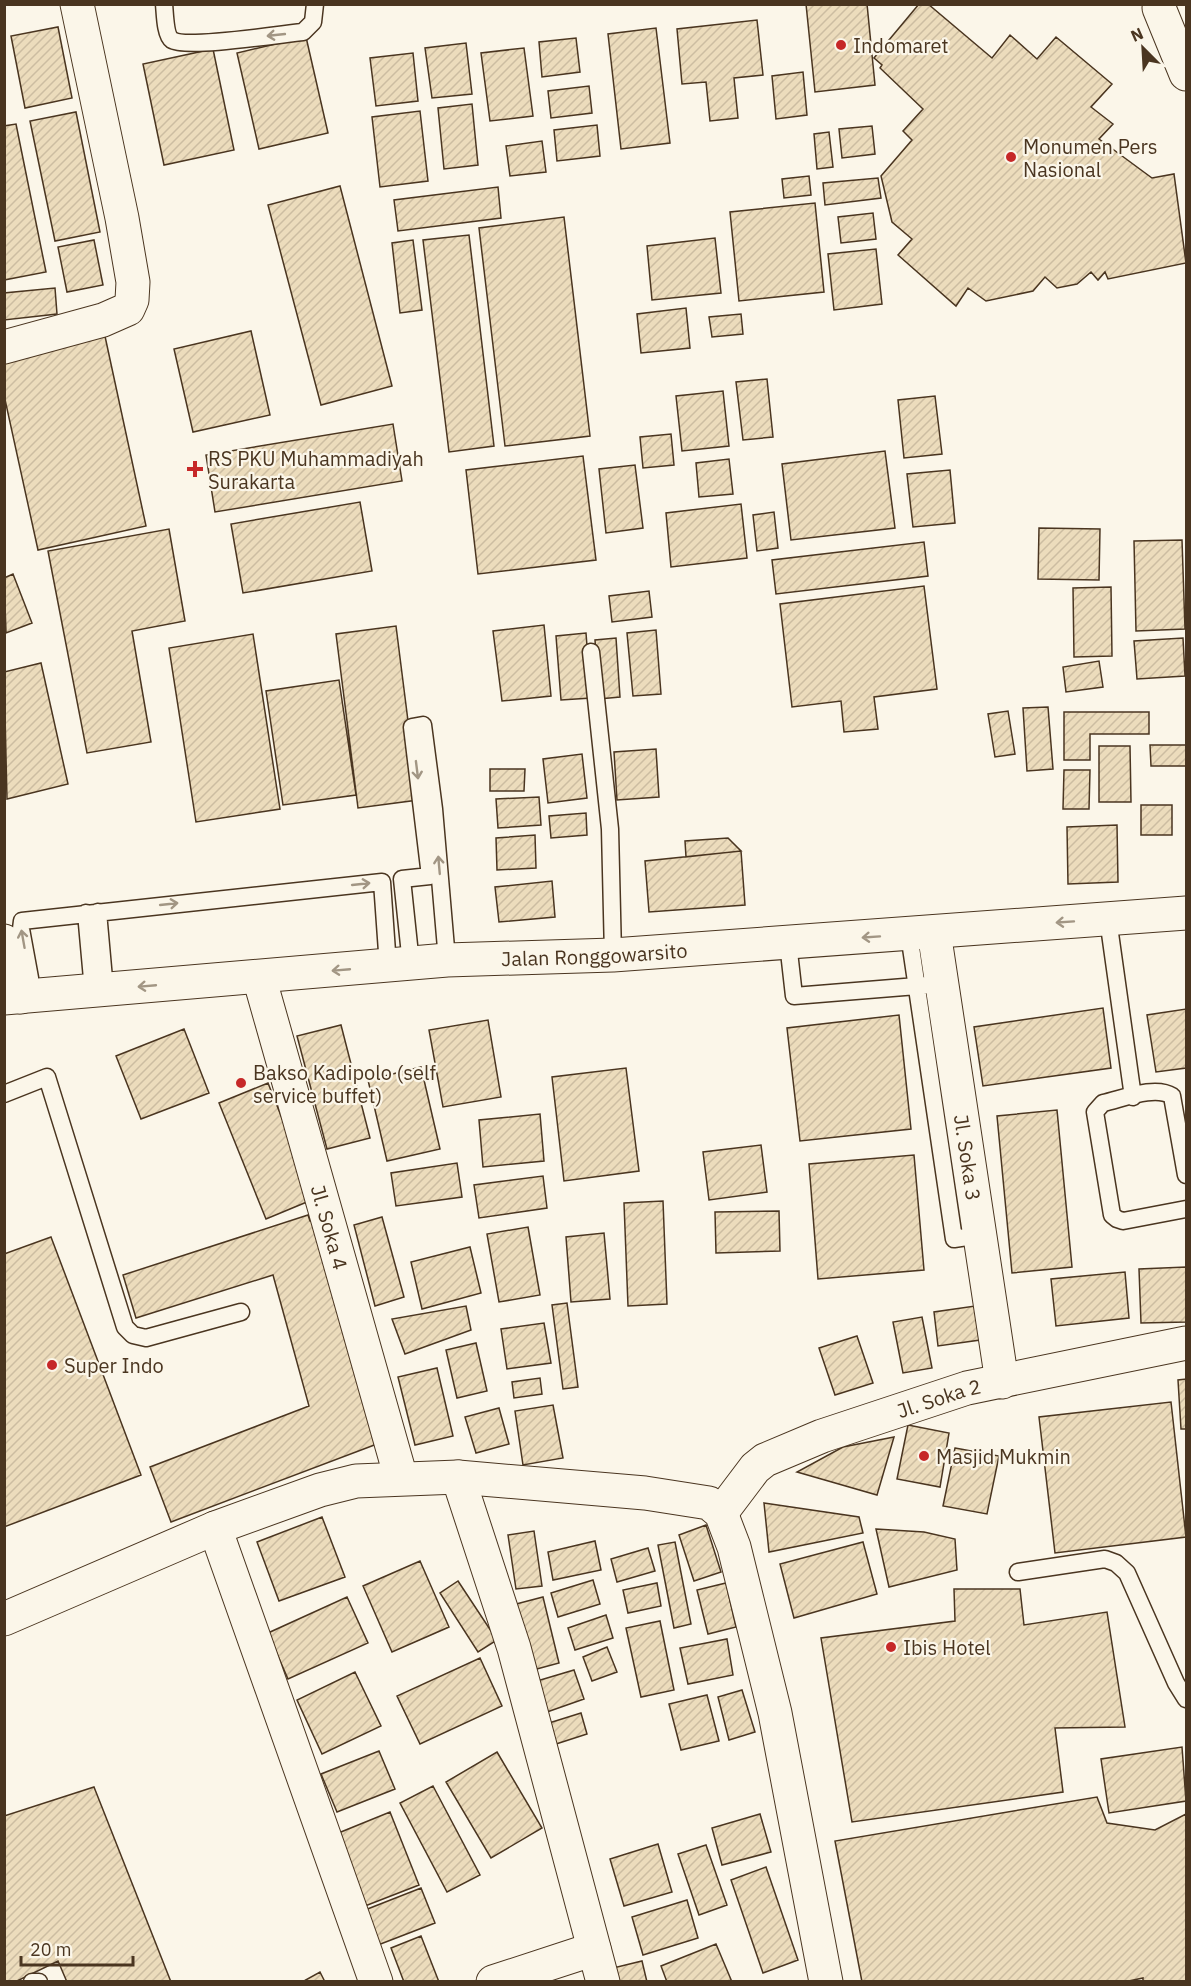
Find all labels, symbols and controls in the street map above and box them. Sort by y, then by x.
north arrow [1113,18,1173,78]
text: N [1128,23,1146,46]
one-way arrow [267,29,287,40]
place label: Indomaret [853,32,949,59]
marker: Indomaret [834,38,848,52]
place label: Monumen Pers Nasional [1023,133,1157,183]
marker: Monumen Pers Nasional [1004,150,1018,164]
place label: RS PKU Muhammadiyah Surakarta [208,445,424,495]
marker: RS PKU Muhammadiyah Surakarta [186,460,204,478]
one-way arrow [412,759,423,779]
one-way arrow [433,856,444,876]
one-way arrow [350,878,370,889]
one-way arrow [158,898,178,909]
one-way arrow [1056,917,1076,928]
one-way arrow [17,930,28,949]
one-way arrow [861,932,881,943]
street label: Jalan Ronggowarsito [501,936,688,972]
one-way arrow [332,965,352,976]
one-way arrow [137,981,157,992]
place label: Bakso Kadipolo (self service buffet) [253,1059,436,1109]
marker: Bakso Kadipolo (self service buffet) [234,1076,248,1090]
street label: Jl. Soka 3 [948,1113,988,1202]
street label: Jl. Soka 4 [305,1182,355,1273]
place label: Super Indo [64,1352,164,1379]
marker: Super Indo [45,1358,59,1372]
street label: Jl. Soka 2 [893,1372,983,1424]
place label: Masjid Mukmin [936,1443,1071,1470]
marker: Masjid Mukmin [917,1449,931,1463]
place label: Ibis Hotel [903,1634,991,1661]
marker: Ibis Hotel [884,1640,898,1654]
scale bar [21,1929,134,1967]
text: 20 m [30,1938,72,1961]

